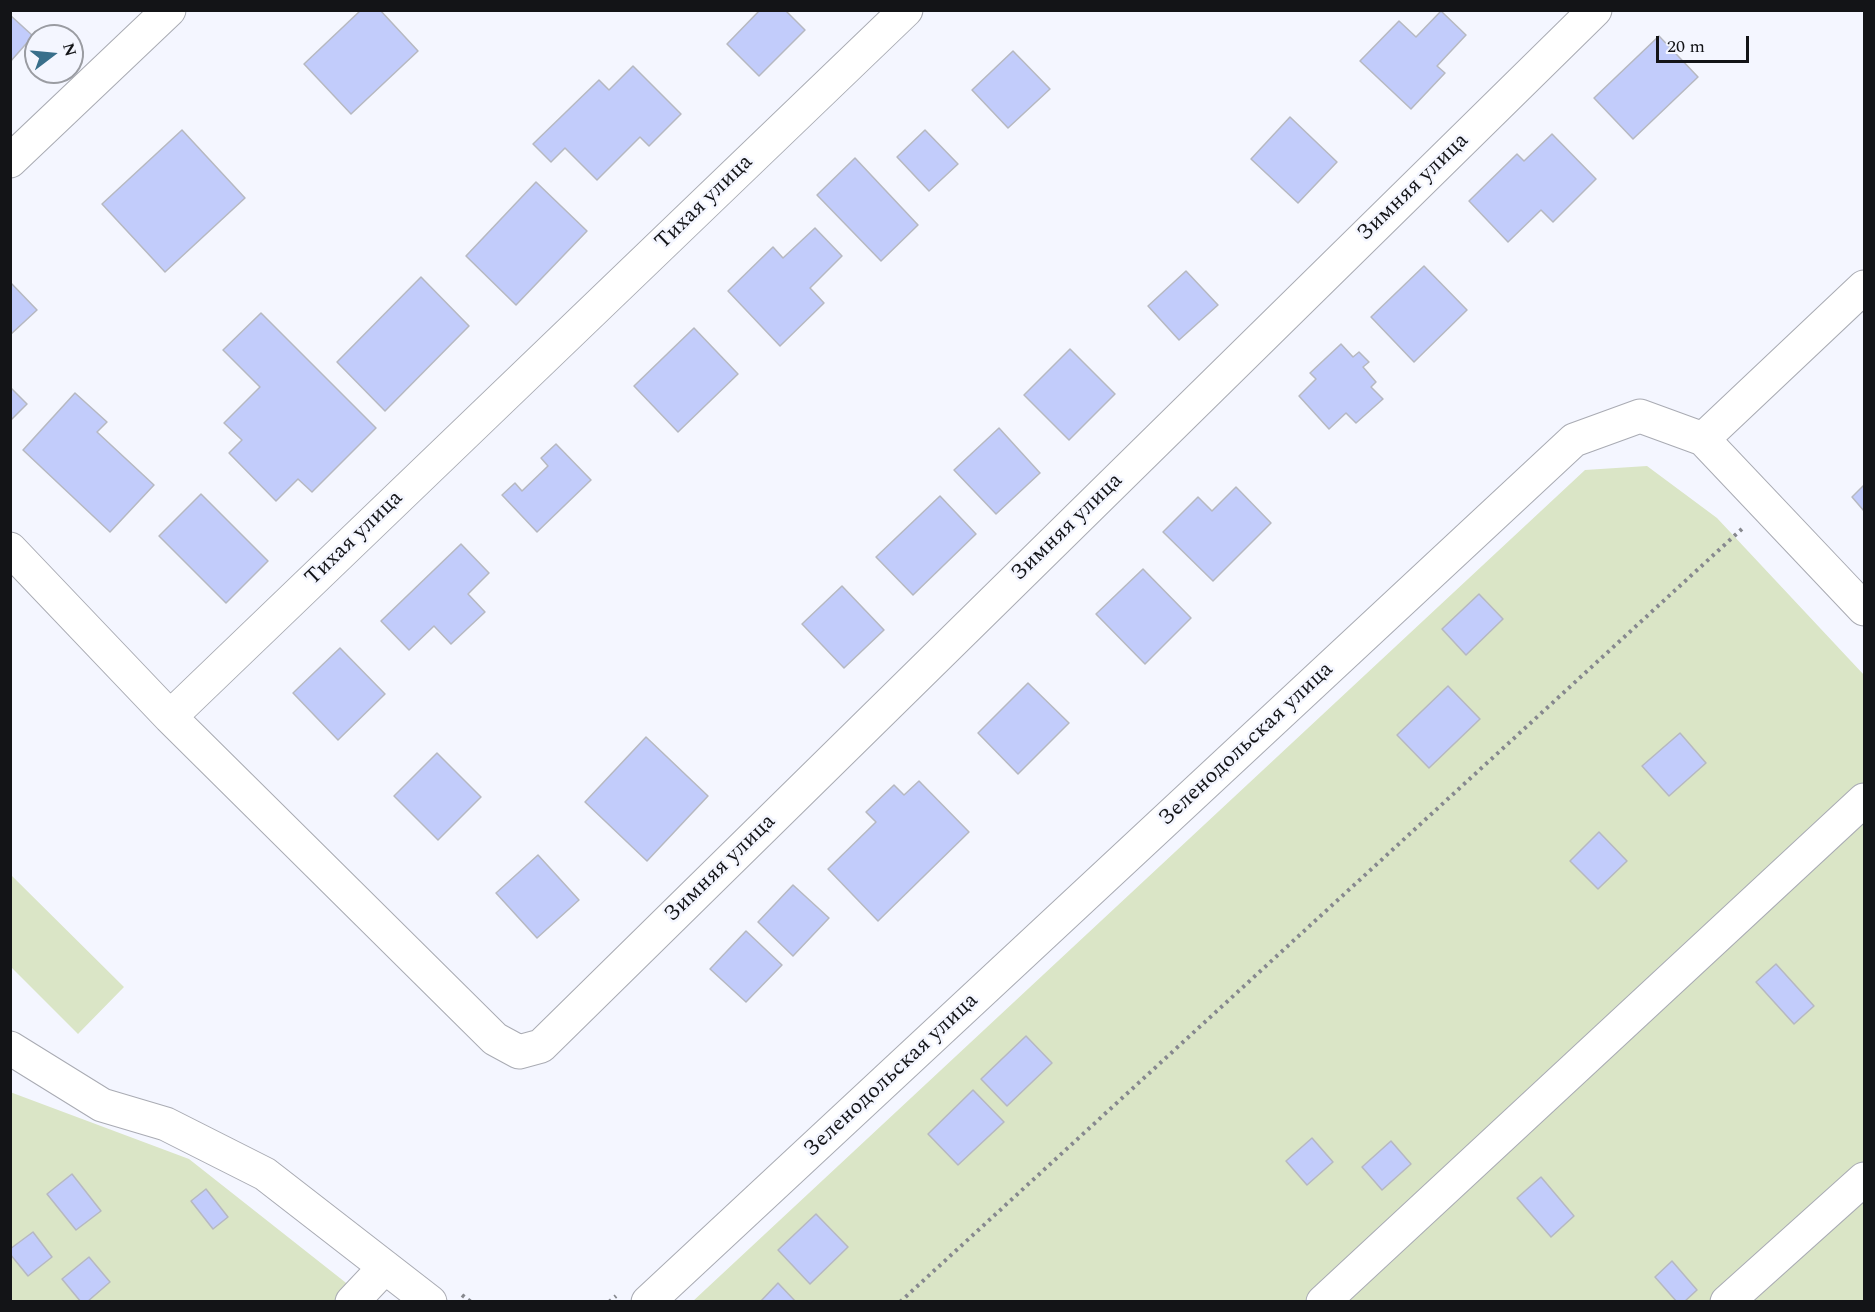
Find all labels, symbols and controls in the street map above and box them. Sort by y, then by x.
north arrow [24,24,84,84]
scale bar [1659,24,1752,62]
text: 20 m [1667,33,1705,60]
text: N [56,40,83,59]
street label: Зимняя улица [1353,128,1475,248]
street label: Тихая улица [651,150,759,256]
street label: Зимняя улица [1007,468,1129,588]
street label: Тихая улица [301,486,409,592]
street label: Зеленодольская улица [1154,657,1340,833]
street label: Зимняя улица [660,809,782,929]
street label: Зеленодольская улица [799,988,985,1164]

